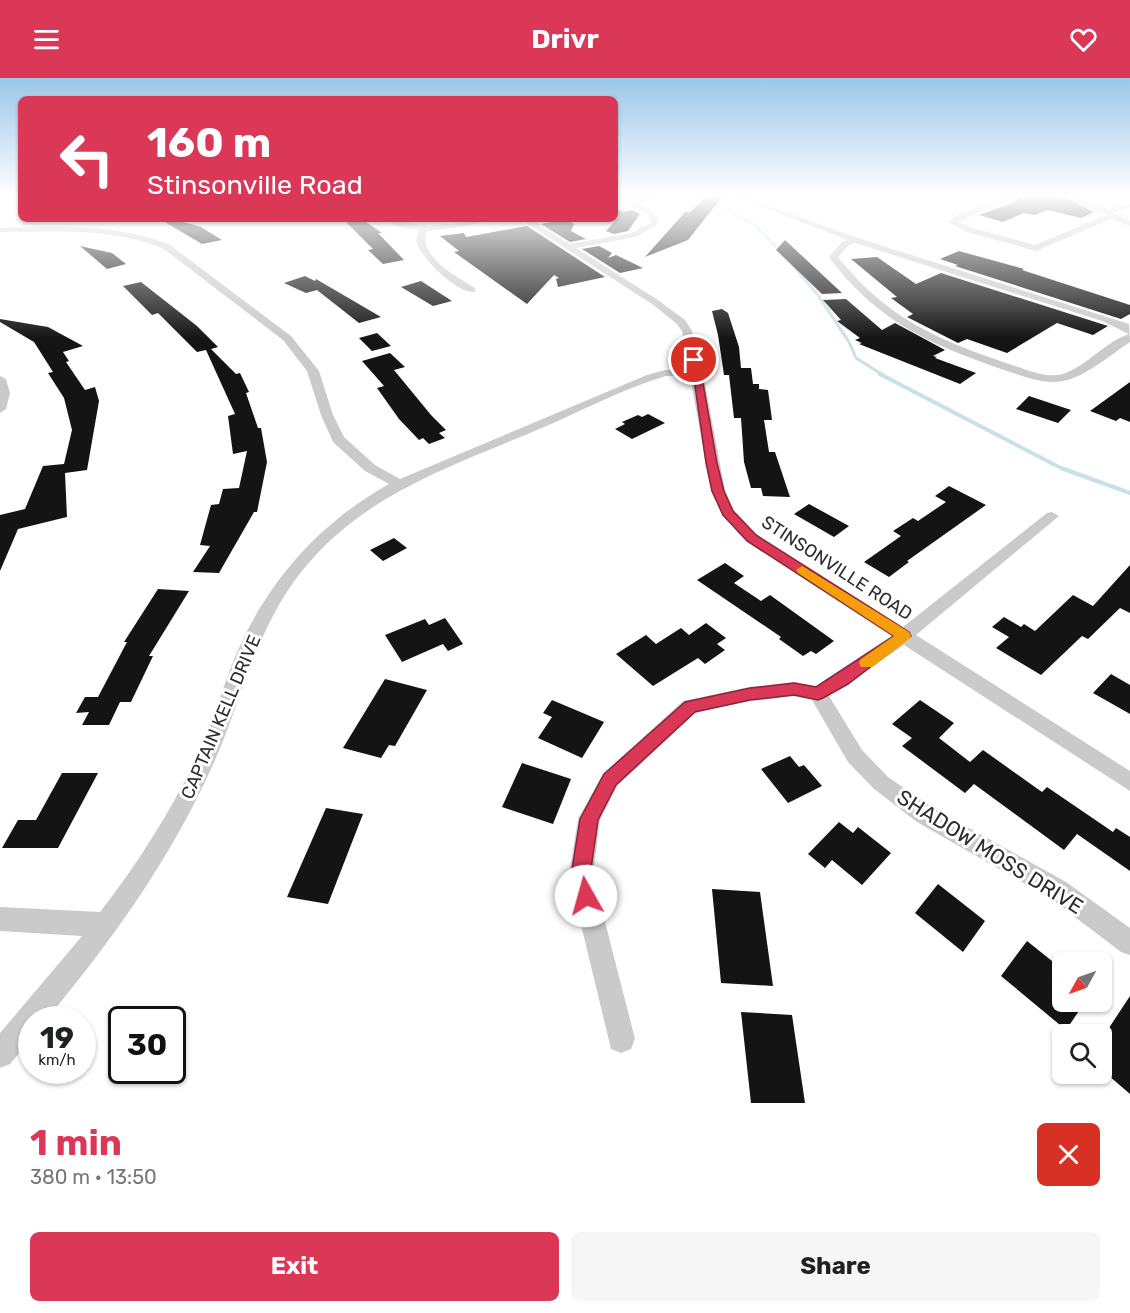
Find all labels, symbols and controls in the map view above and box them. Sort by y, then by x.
icon: menu [30,23,63,56]
text: Drivr [531,23,599,55]
icon: heart [1067,23,1100,56]
text: 160 m [147,118,271,168]
icon: left [48,120,126,198]
text: Stinsonville Road [147,169,363,201]
pin [668,334,719,385]
icon: arrive [677,343,710,376]
street label: STINSONVILLE ROAD [758,511,916,625]
street label: CAPTAIN KELL DRIVE [176,632,266,802]
street label: SHADOW MOSS DRIVE [893,784,1088,919]
position arrow [554,864,618,928]
north arrow [1052,952,1112,1012]
map controls [1052,952,1112,1084]
speed limit sign: 30 [108,1006,186,1084]
text: 19 [40,1020,74,1056]
button: search [1052,1024,1112,1084]
text: km/h [38,1051,76,1069]
text: 1 min [30,1121,122,1164]
button: close [1037,1123,1100,1186]
text: 380 m · 13:50 [30,1165,157,1189]
button: Exit [30,1232,559,1301]
button: Share [571,1232,1100,1301]

